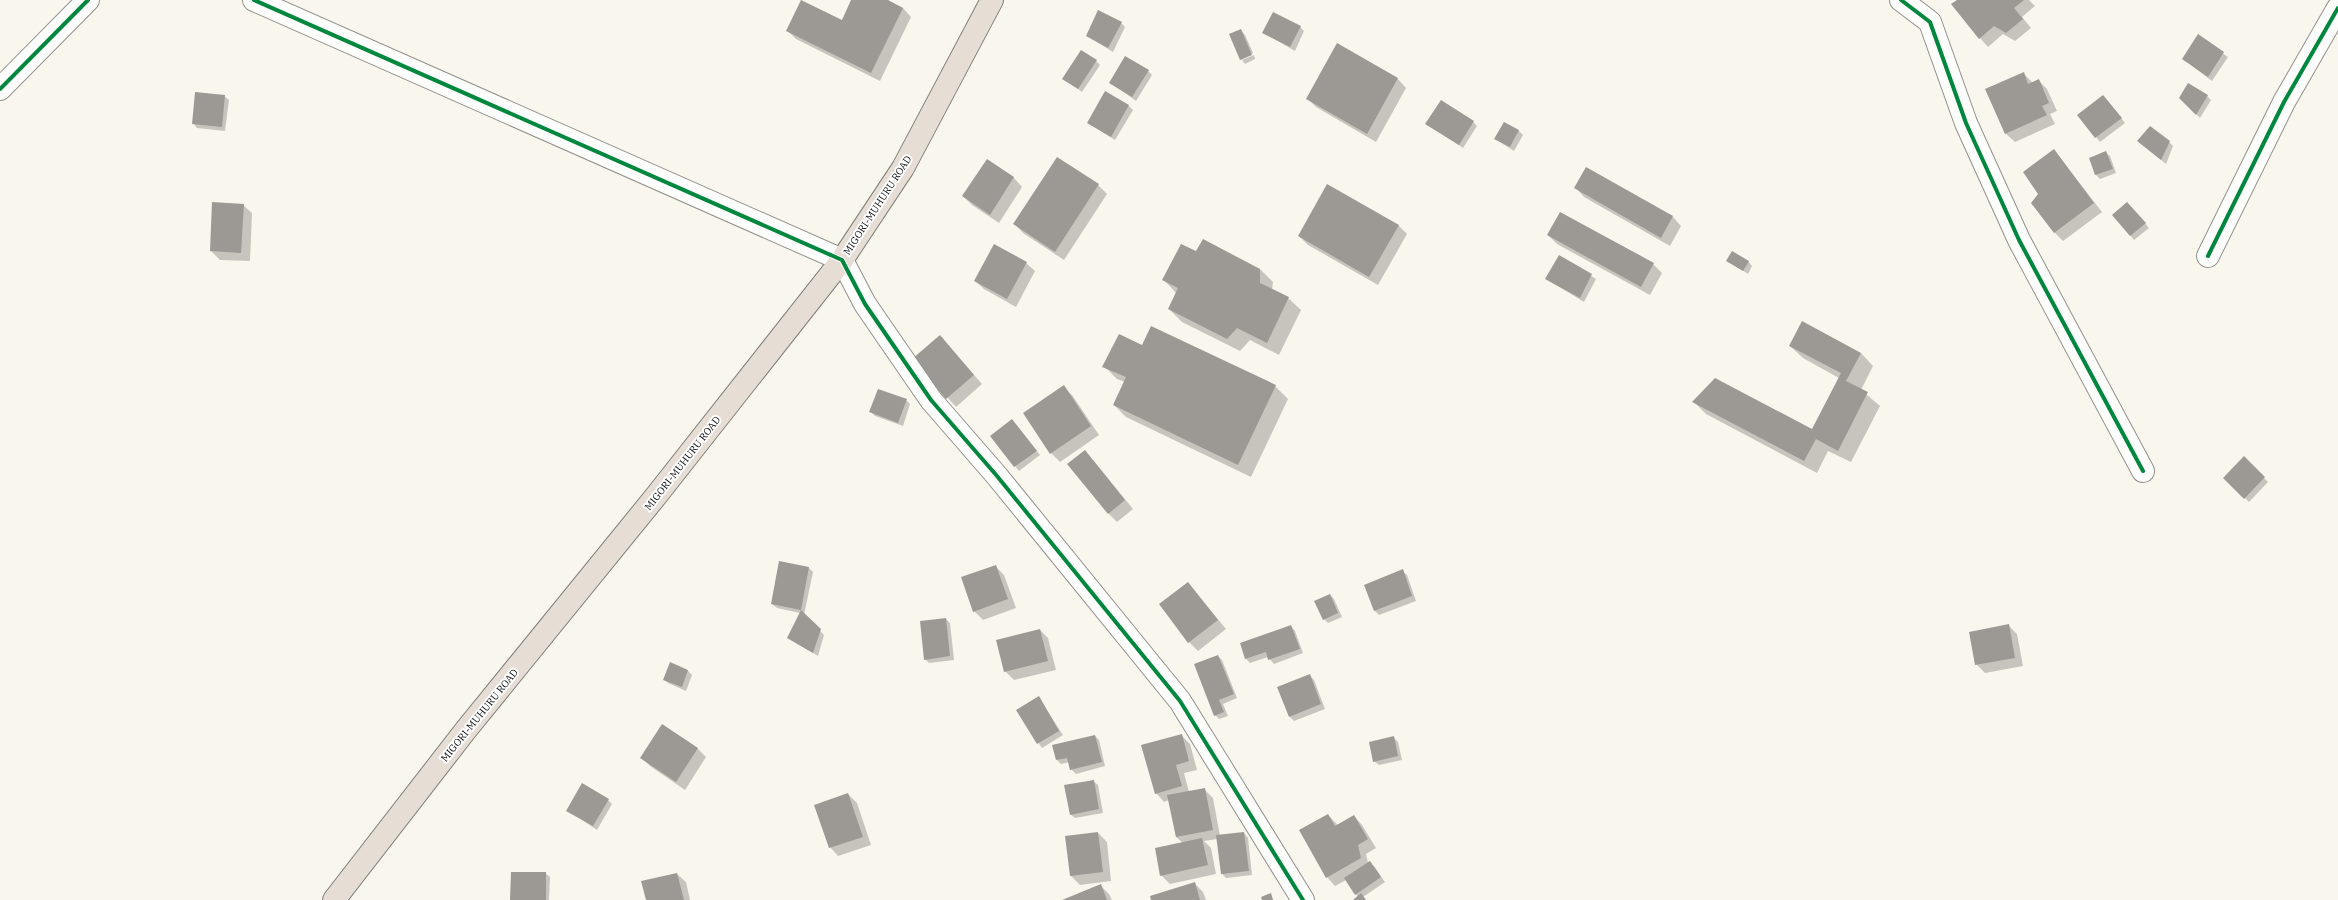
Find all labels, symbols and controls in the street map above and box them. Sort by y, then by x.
street label: MIGORI-MUHURU ROAD [840,153,914,257]
street label: MIGORI-MUHURU ROAD [642,414,723,513]
street label: MIGORI-MUHURU ROAD [438,666,521,764]

